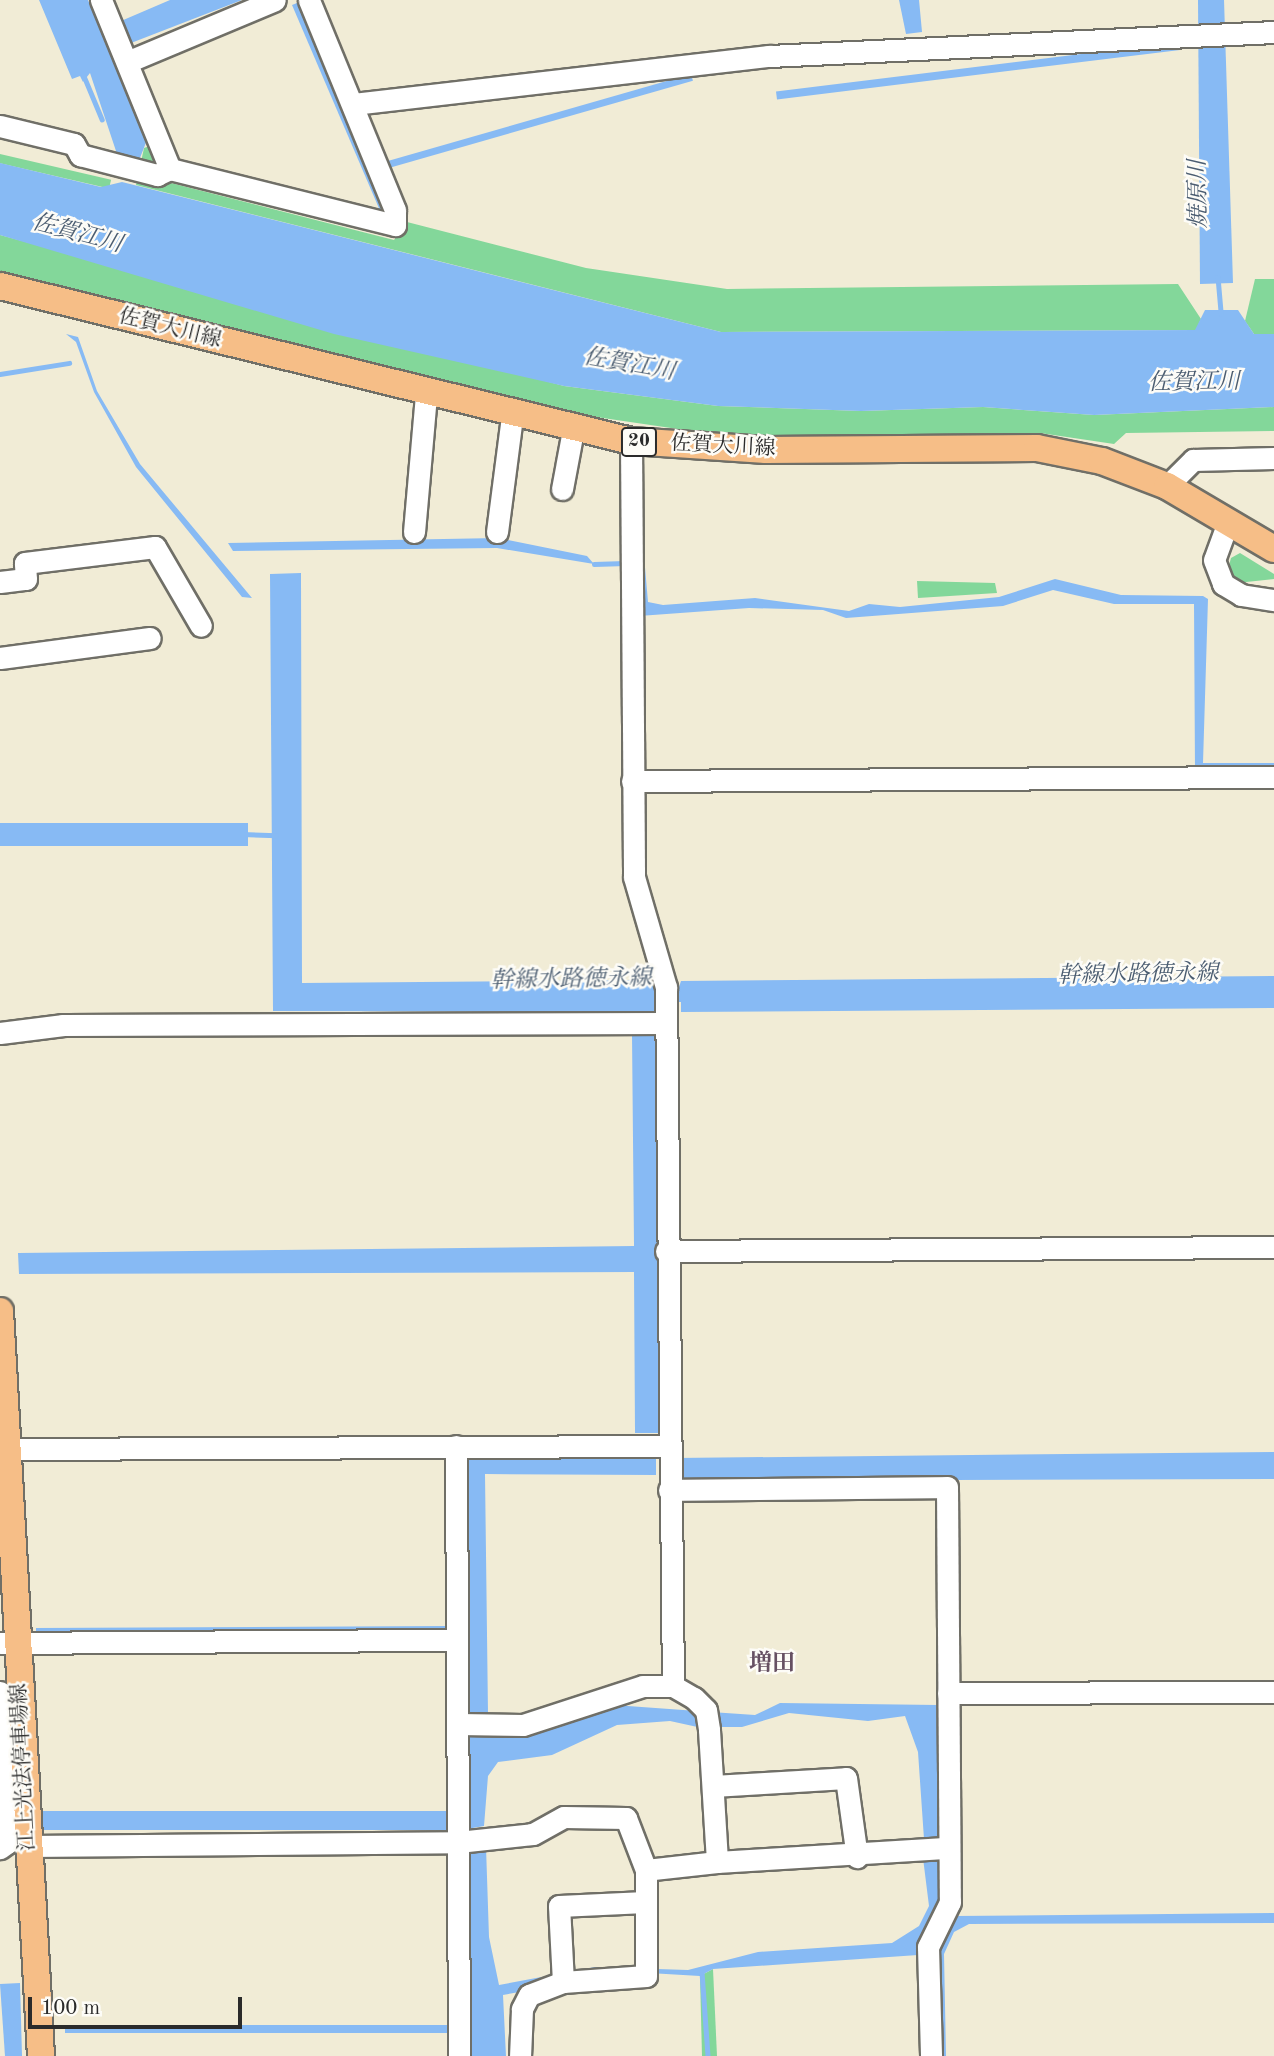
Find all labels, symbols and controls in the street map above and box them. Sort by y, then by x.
water label: 焼原川 [1185,159,1213,229]
water label: 佐賀江川 [29,209,125,259]
street label: 佐賀大川線 [116,304,224,354]
water label: 佐賀江川 [581,343,677,387]
water label: 佐賀江川 [1148,368,1240,398]
road number: 20 [620,426,658,458]
street label: 佐賀大川線 [670,432,776,462]
water label: 幹線水路徳永線 [1057,960,1219,990]
water label: 幹線水路徳永線 [490,965,652,995]
district label: 増田 [749,1650,795,1678]
street label: 江上光法停車場線 [7,1682,41,1852]
scale bar [32,1982,245,2026]
text: 100 m [41,1998,100,2019]

